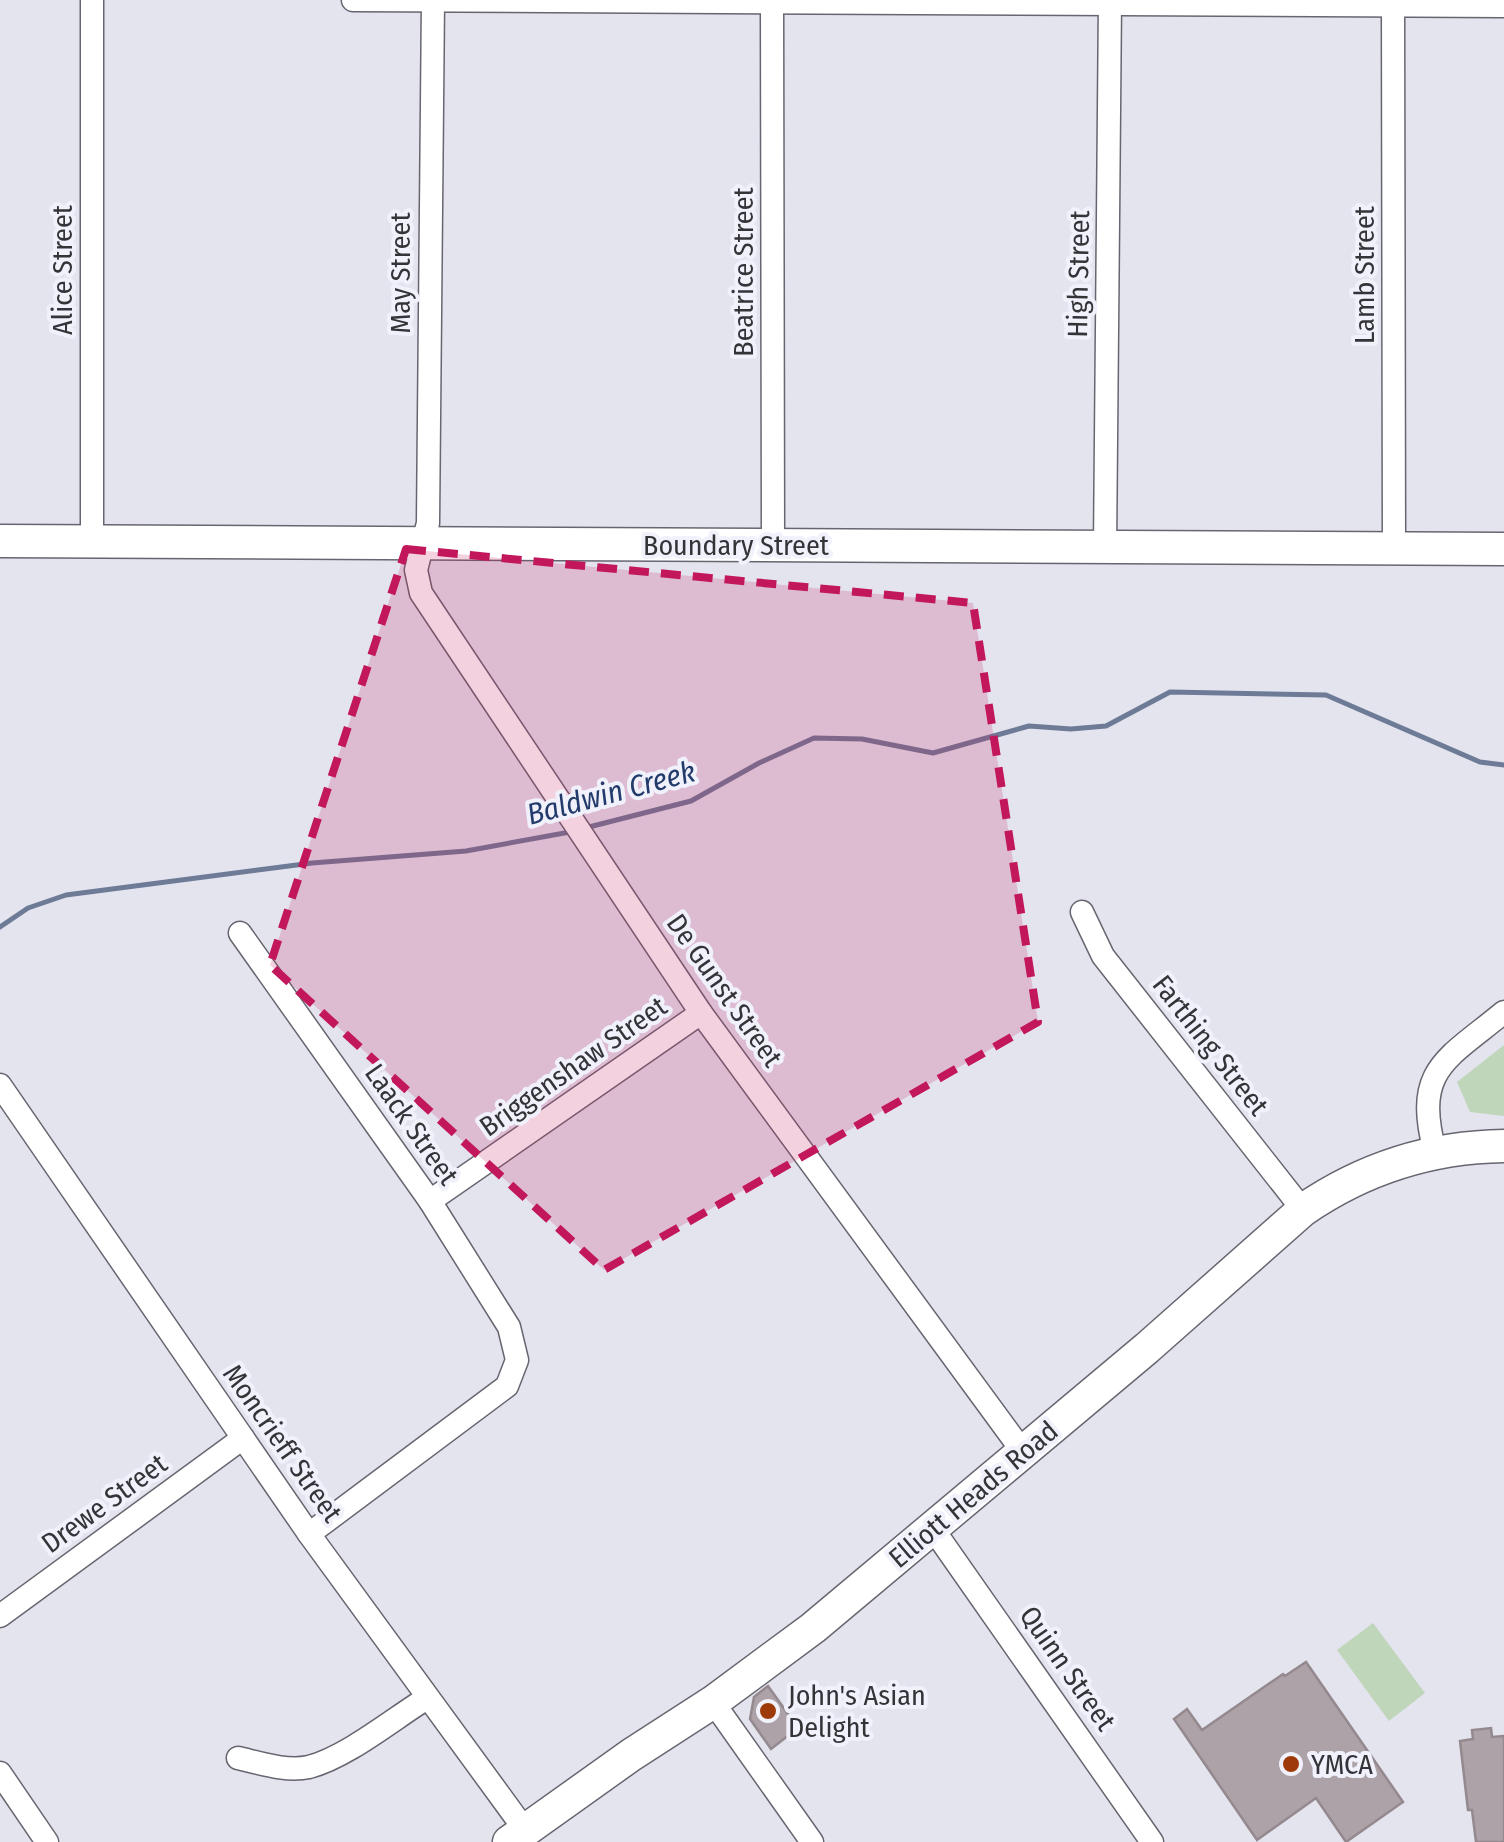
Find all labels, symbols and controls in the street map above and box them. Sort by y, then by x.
street label: Beatrice Street [727,187,760,357]
street label: Alice Street [46,204,79,335]
street label: Lamb Street [1348,205,1381,344]
street label: High Street [1061,209,1096,338]
street label: May Street [384,212,417,334]
street label: Boundary Street [643,529,830,562]
water label: Baldwin Creek [523,753,699,833]
street label: De Gunst Street [660,908,790,1074]
street label: Farthing Street [1146,969,1276,1122]
street label: Briggenshaw Street [473,989,674,1143]
street label: Laack Street [358,1057,466,1192]
street label: Moncrieff Street [216,1358,350,1529]
street label: Elliott Heads Road [882,1414,1064,1575]
street label: Drewe Street [35,1446,174,1560]
street label: Quinn Street [1013,1600,1123,1738]
place label: John's Asian Delight [788,1679,926,1744]
marker: John's Asian Delight [757,1700,779,1722]
place label: YMCA [1311,1748,1373,1781]
marker: YMCA [1280,1753,1302,1775]

